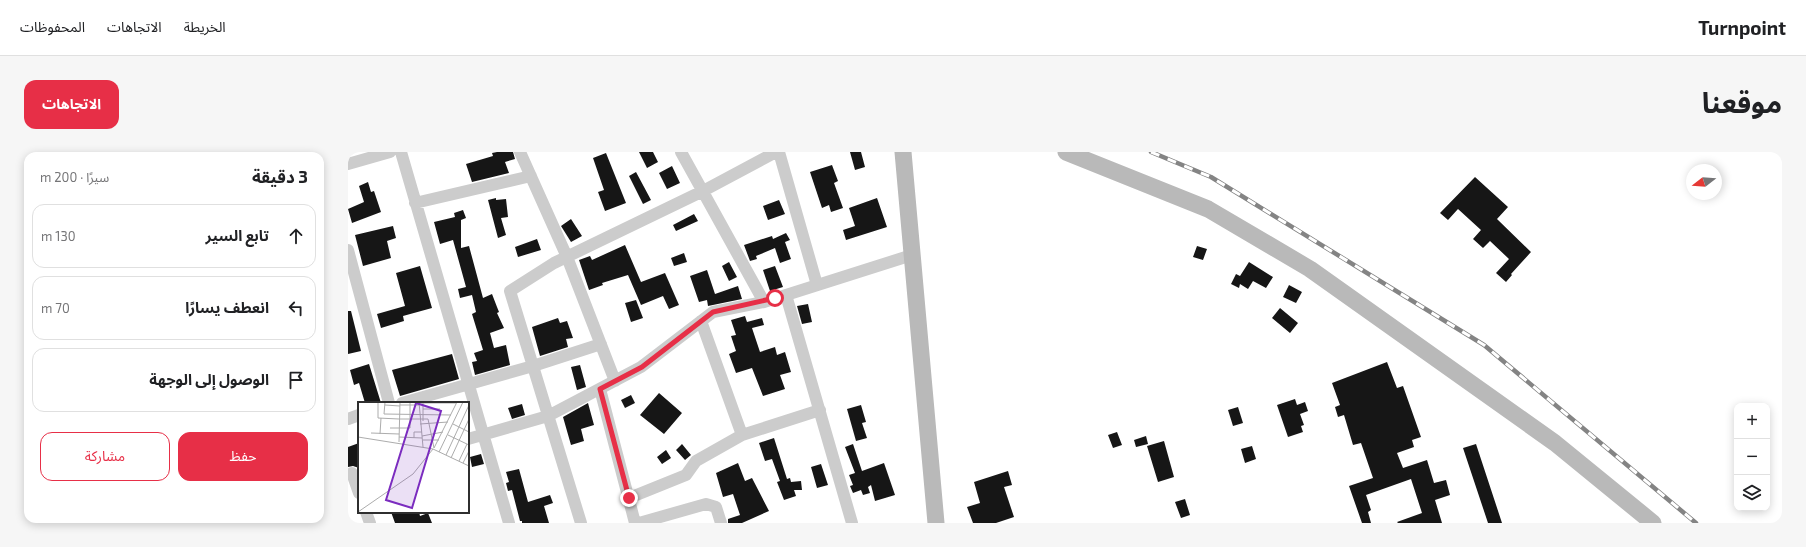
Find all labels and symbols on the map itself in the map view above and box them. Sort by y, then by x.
north arrow [1686,164,1722,200]
route start [766,289,784,307]
inset map [358,402,469,513]
route end [620,489,638,507]

